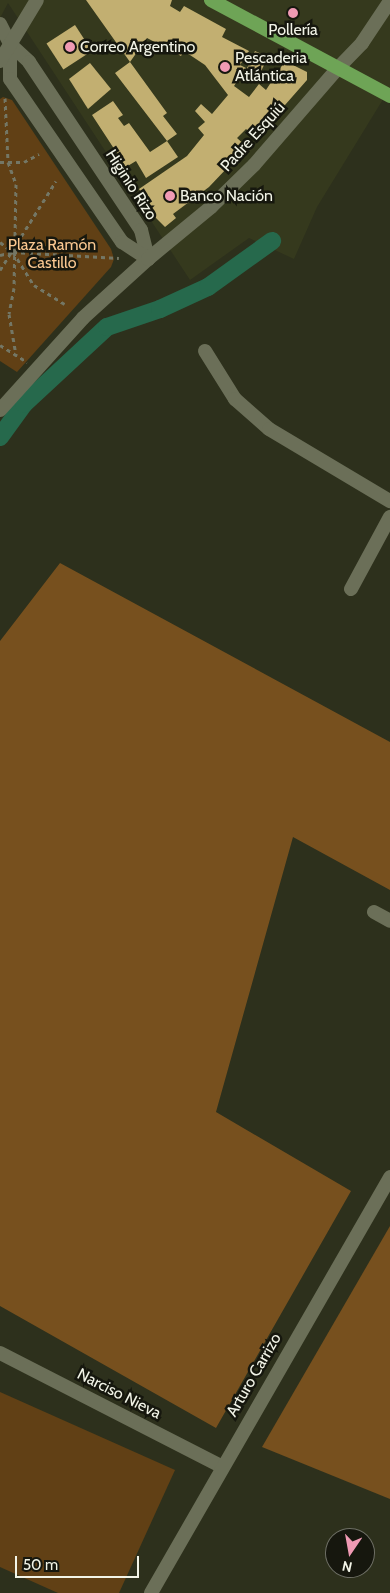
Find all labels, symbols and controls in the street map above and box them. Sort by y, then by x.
marker: Pollería [287,7,299,19]
place label: Pollería [268,20,318,40]
place label: Correo Argentino [80,37,195,57]
marker: Correo Argentino [64,41,76,53]
place label: Pescaderia Atlántica [235,48,307,86]
marker: Pescaderia Atlántica [219,61,231,73]
street label: Padre Esquiú [217,98,289,176]
street label: Higinio Rizo [101,146,161,224]
place label: Banco Nación [180,186,273,206]
marker: Banco Nación [164,190,176,202]
park label: Plaza Ramón Castillo [8,235,96,273]
street label: Arturo Carrizo [222,1330,286,1420]
street label: Narciso Nieva [74,1365,164,1423]
north arrow [325,1528,375,1578]
scale bar [18,1546,141,1578]
text: 50 m [23,1556,58,1574]
text: N [340,1557,354,1577]

